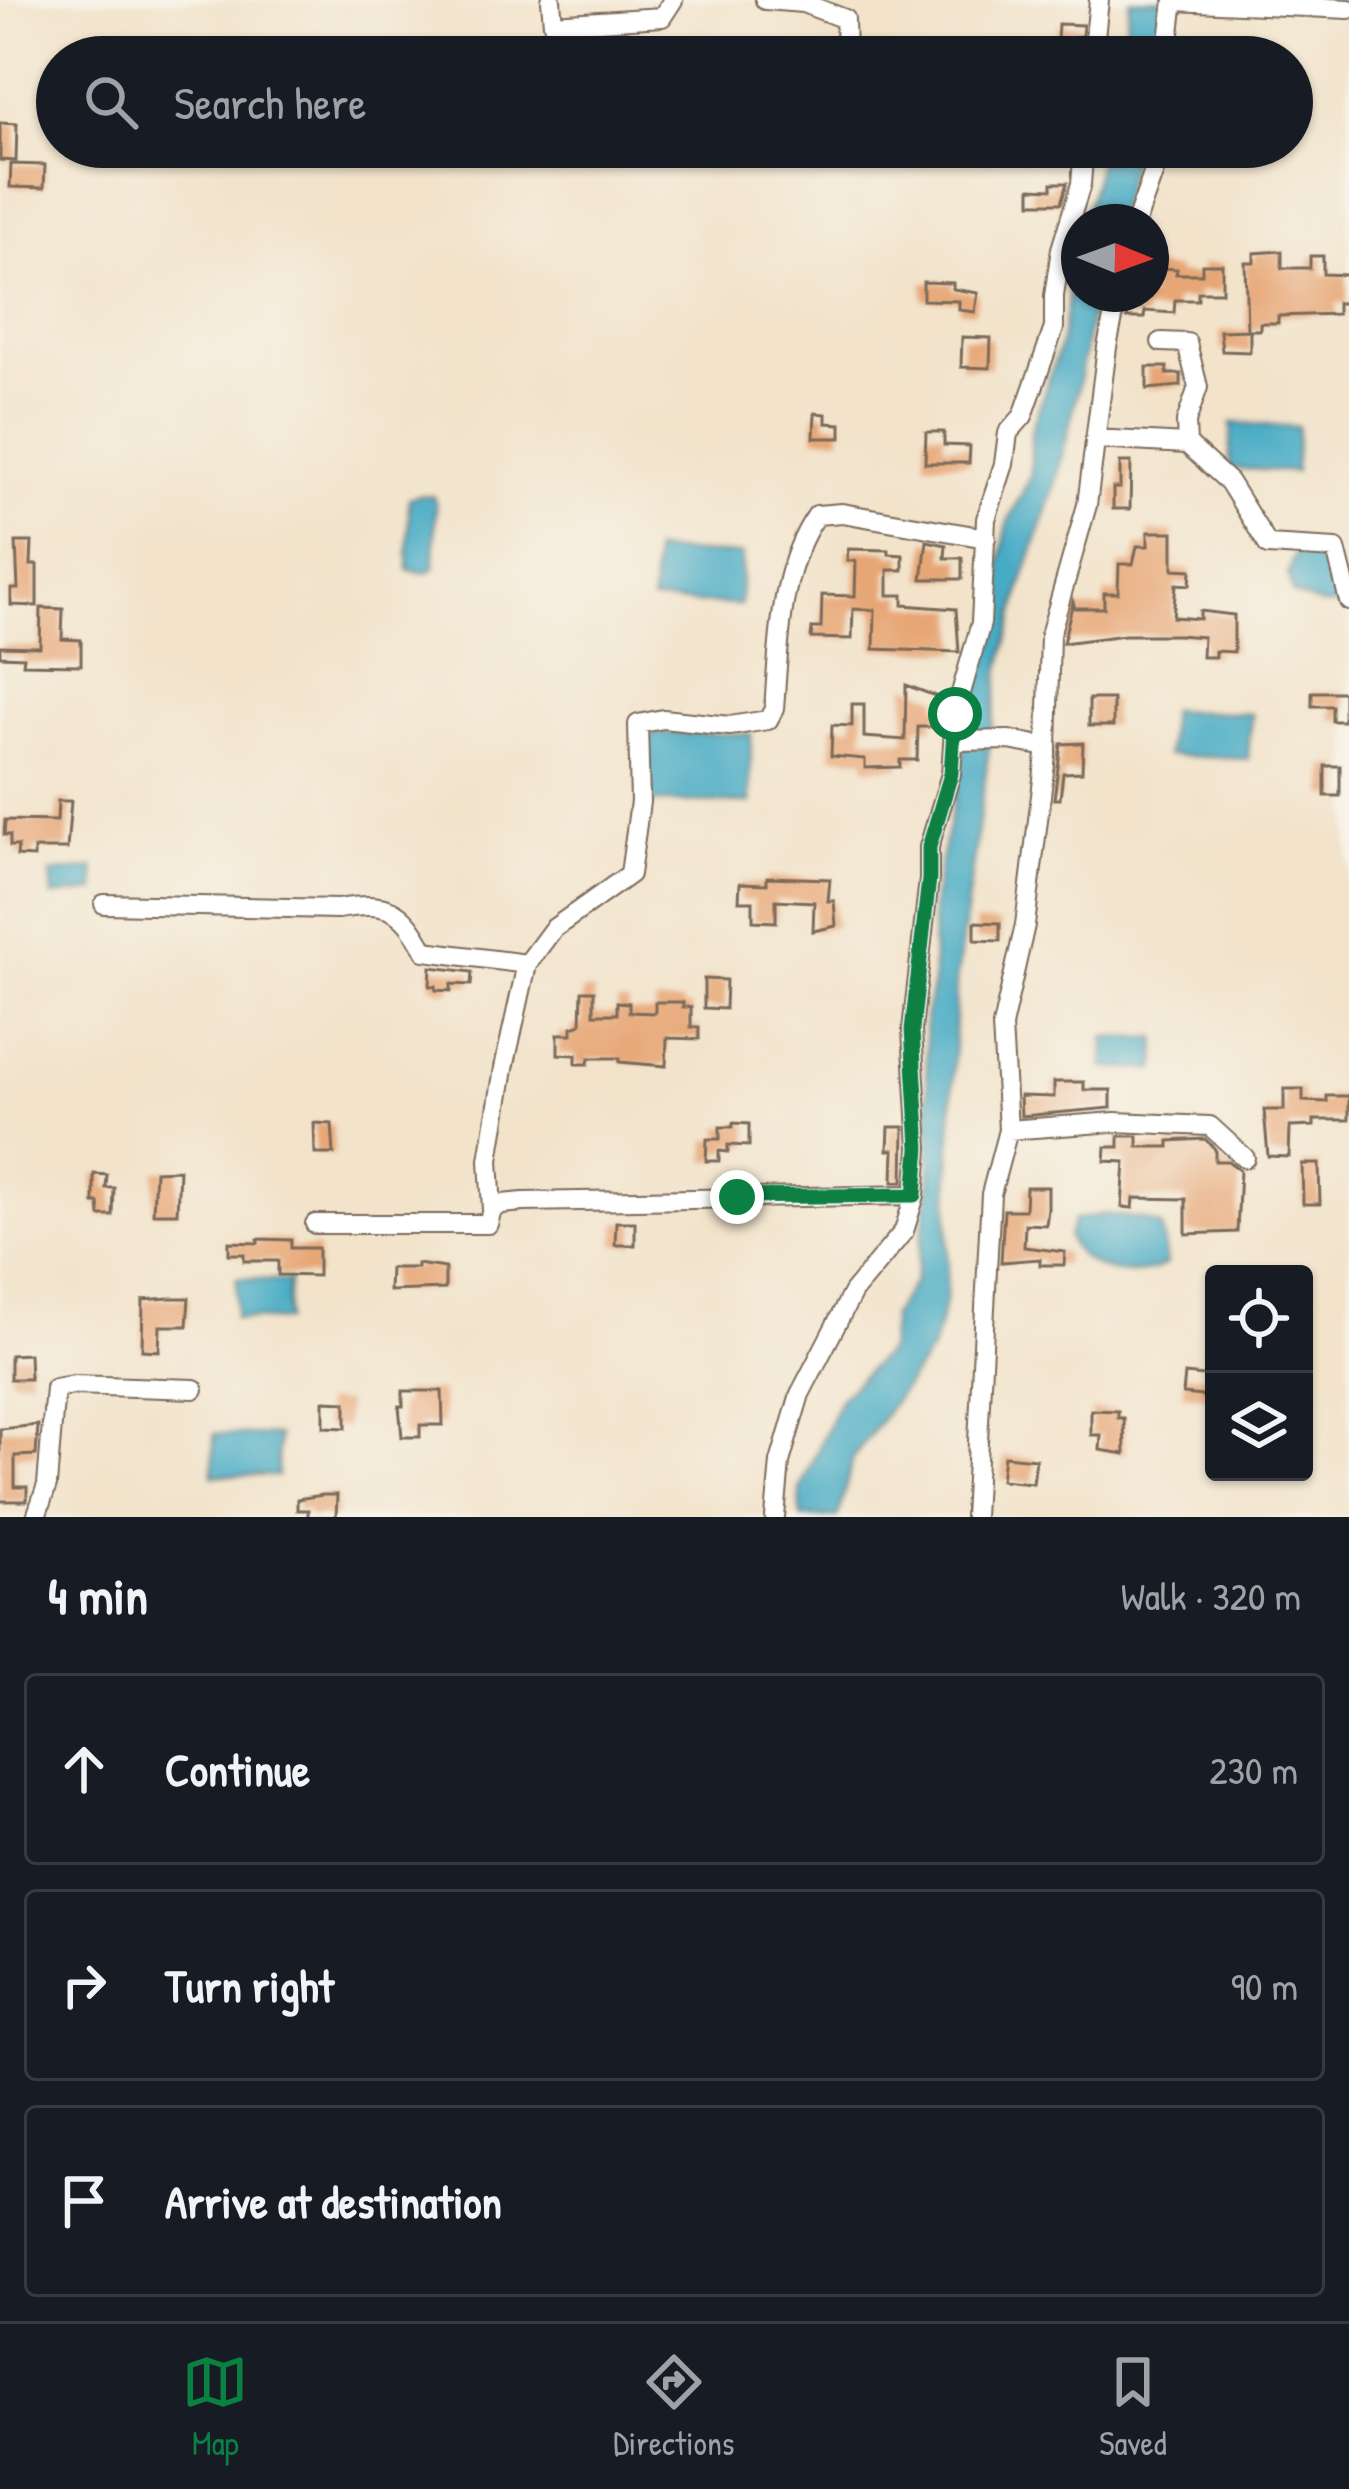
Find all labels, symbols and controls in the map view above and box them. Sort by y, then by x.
search box [36,36,1313,168]
icon: search [78,69,144,135]
text: Search here [174,72,366,133]
north arrow [1061,204,1169,312]
route start [928,687,982,741]
route end [710,1170,764,1224]
map controls [1205,1265,1313,1481]
button: locate [1205,1265,1313,1373]
button: layers [1205,1373,1313,1481]
text: 4 min [48,1561,148,1630]
text: Walk · 320 m [1121,1569,1301,1622]
icon: ahead [51,1736,117,1802]
text: Continue [165,1739,310,1800]
text: 230 m [1209,1743,1298,1796]
icon: right [51,1952,117,2018]
text: Turn right [165,1955,334,2016]
text: 90 m [1231,1959,1298,2012]
icon: arrive [51,2168,117,2234]
text: Arrive at destination [165,2171,502,2232]
tab: Map [182,2349,248,2465]
tab: Directions [613,2349,735,2465]
tab: Saved [1099,2349,1167,2465]

